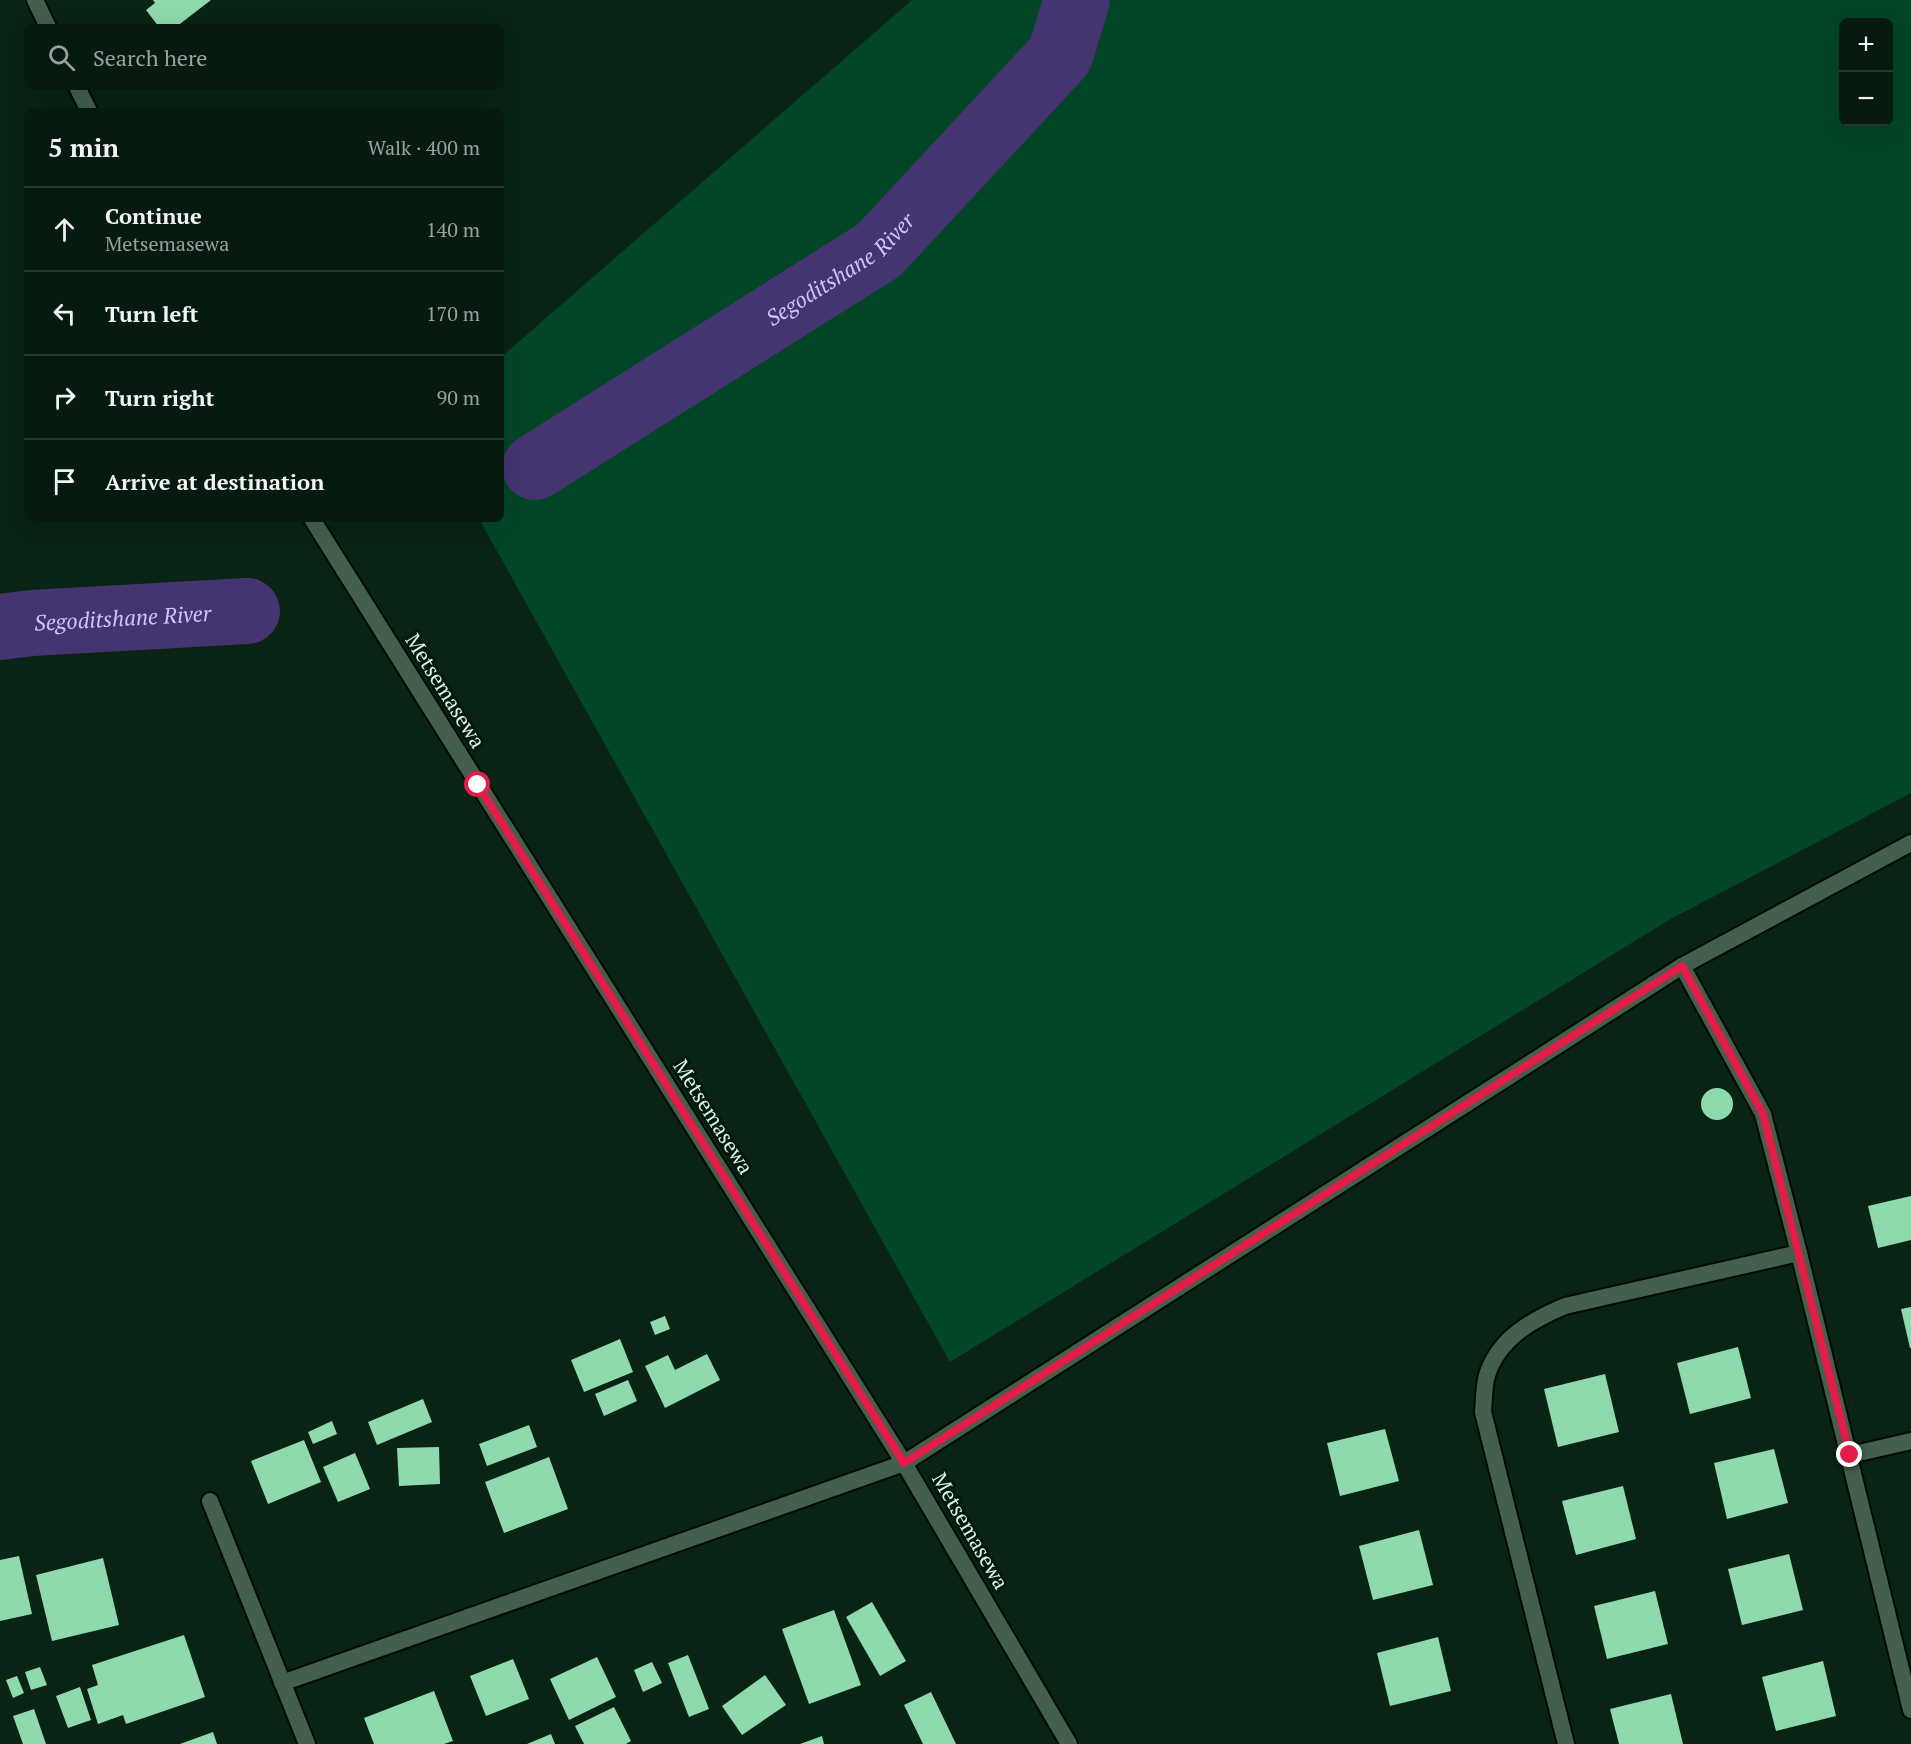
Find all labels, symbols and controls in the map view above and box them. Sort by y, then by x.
map controls [1839,18,1893,126]
button: + [1839,18,1893,72]
search box [24,24,504,90]
icon: search [45,41,78,74]
text: Search here [93,43,207,72]
button: − [1839,72,1893,126]
text: 5 min [48,130,119,164]
text: Walk · 400 m [368,134,480,161]
text: Continue [105,201,202,230]
water label: Segoditshane River [760,205,922,332]
icon: ahead [48,213,81,246]
text: 140 m [426,216,480,243]
text: Metsemasewa [105,230,229,257]
icon: left [48,297,81,330]
text: Turn left [105,299,198,328]
text: 170 m [426,300,480,327]
icon: right [48,381,81,414]
text: Turn right [105,383,214,412]
text: 90 m [437,384,480,411]
icon: arrive [48,465,81,498]
text: Arrive at destination [105,467,324,496]
water label: Segoditshane River [33,598,213,637]
street label: Metsemasewa [399,628,492,754]
route start [464,771,490,797]
street label: Metsemasewa [667,1054,760,1180]
route end [1836,1441,1862,1467]
street label: Metsemasewa [926,1467,1016,1594]

